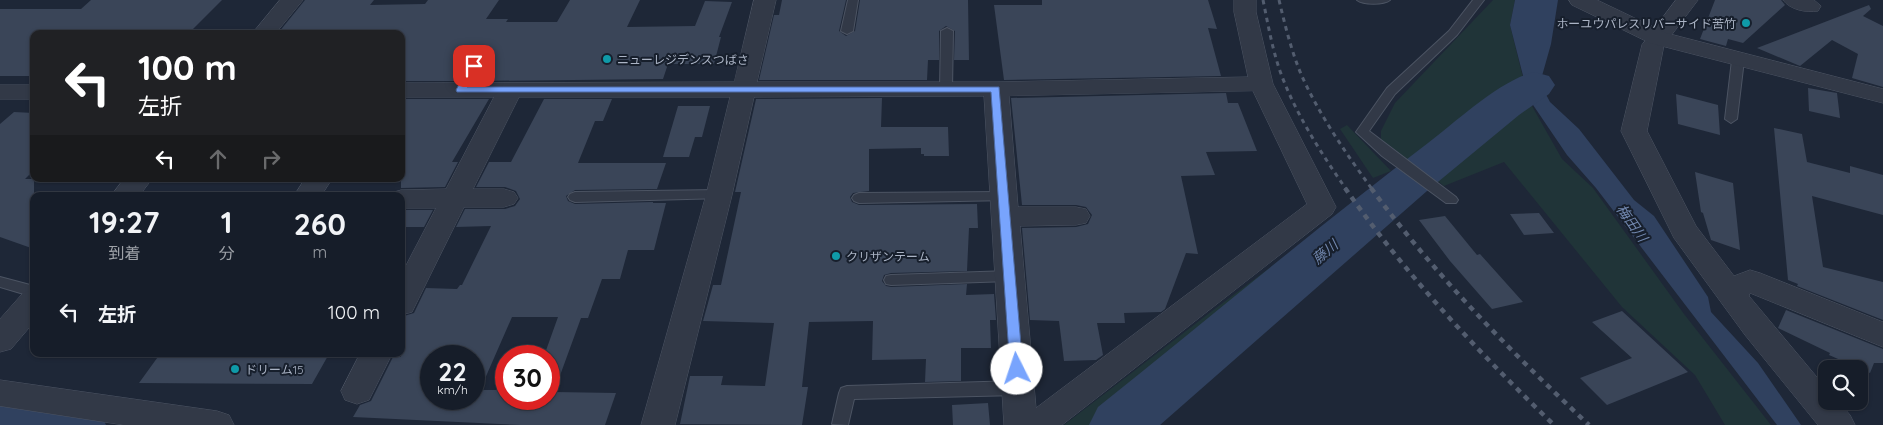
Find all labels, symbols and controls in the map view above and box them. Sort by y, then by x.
place label: ホーユウパレスリバーサイド苦竹 [1556,16,1736,31]
marker: ホーユウパレスリバーサイド苦竹 [1740,17,1752,29]
text: 100 m [138,45,237,89]
pin [453,45,495,87]
icon: left [55,50,120,115]
icon: arrive [460,52,488,80]
place label: ニューレジデンスつばさ [617,52,749,67]
marker: ニューレジデンスつばさ [601,53,613,65]
text: 左折 [138,92,182,120]
icon: left [151,145,179,173]
icon: ahead [204,145,232,173]
icon: right [257,145,285,173]
water label: 梅田川 [1613,201,1653,247]
text: 19:27 [89,203,160,241]
text: 1 [221,203,233,241]
text: 260 [294,205,346,243]
water label: 藤川 [1308,235,1343,268]
text: m [313,242,327,262]
text: 到着 [108,243,140,263]
text: 分 [219,243,235,263]
place label: クリザンテーム [846,249,930,264]
marker: クリザンテーム [830,250,842,262]
icon: left [55,298,83,326]
text: 100 m [328,300,380,324]
text: 左折 [98,302,136,326]
position arrow [990,342,1042,394]
speed limit sign: 30 [495,345,560,410]
text: 22 [438,356,467,387]
map controls [1818,360,1868,410]
button: search [1818,360,1868,410]
place label: ドリーム15 [245,362,304,377]
marker: ドリーム15 [229,363,241,375]
text: km/h [437,382,468,397]

